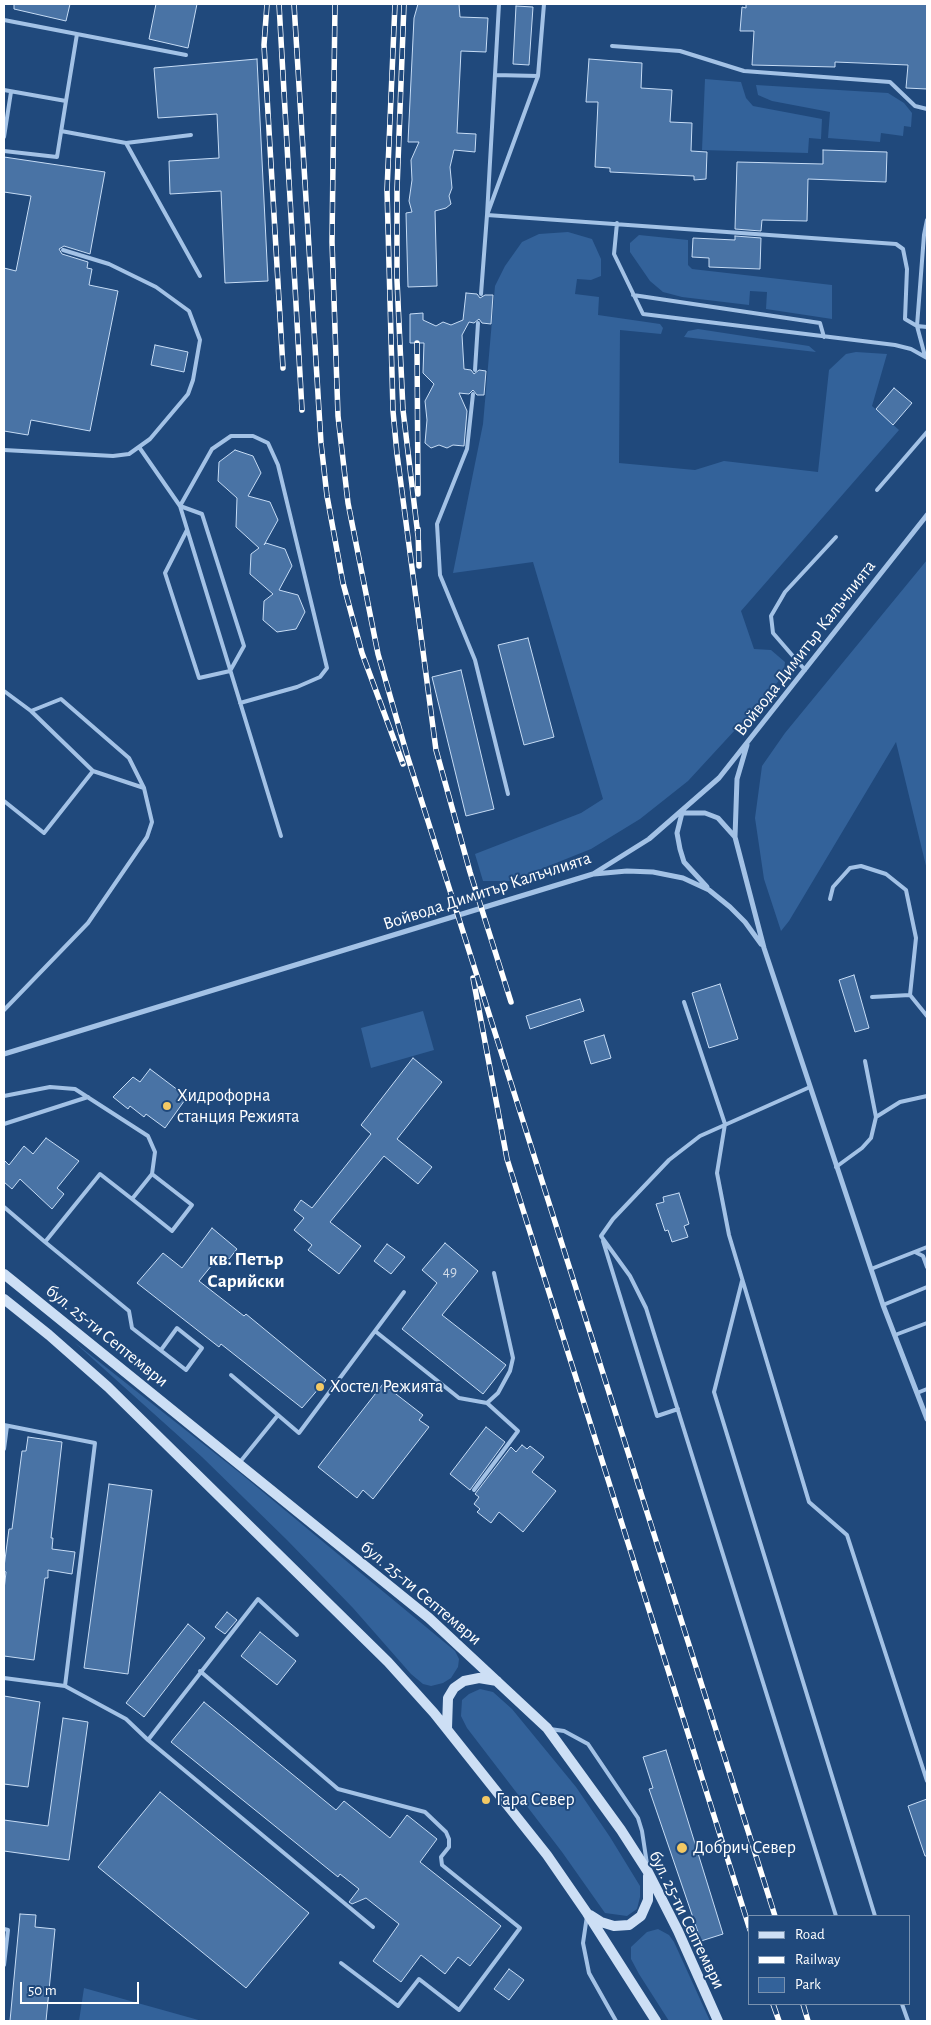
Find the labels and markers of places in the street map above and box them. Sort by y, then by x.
place label: Хидрофорна станция Режията [177,1085,300,1128]
marker: Хидрофорна станция Режията [161,1100,173,1112]
place label: Хостел Режията [330,1376,443,1398]
marker: Хостел Режията [314,1381,326,1393]
place label: Гара Север [496,1789,575,1811]
marker: Гара Север [480,1794,492,1806]
place label: Добрич Север [693,1837,796,1859]
marker: Добрич Север [675,1841,689,1855]

